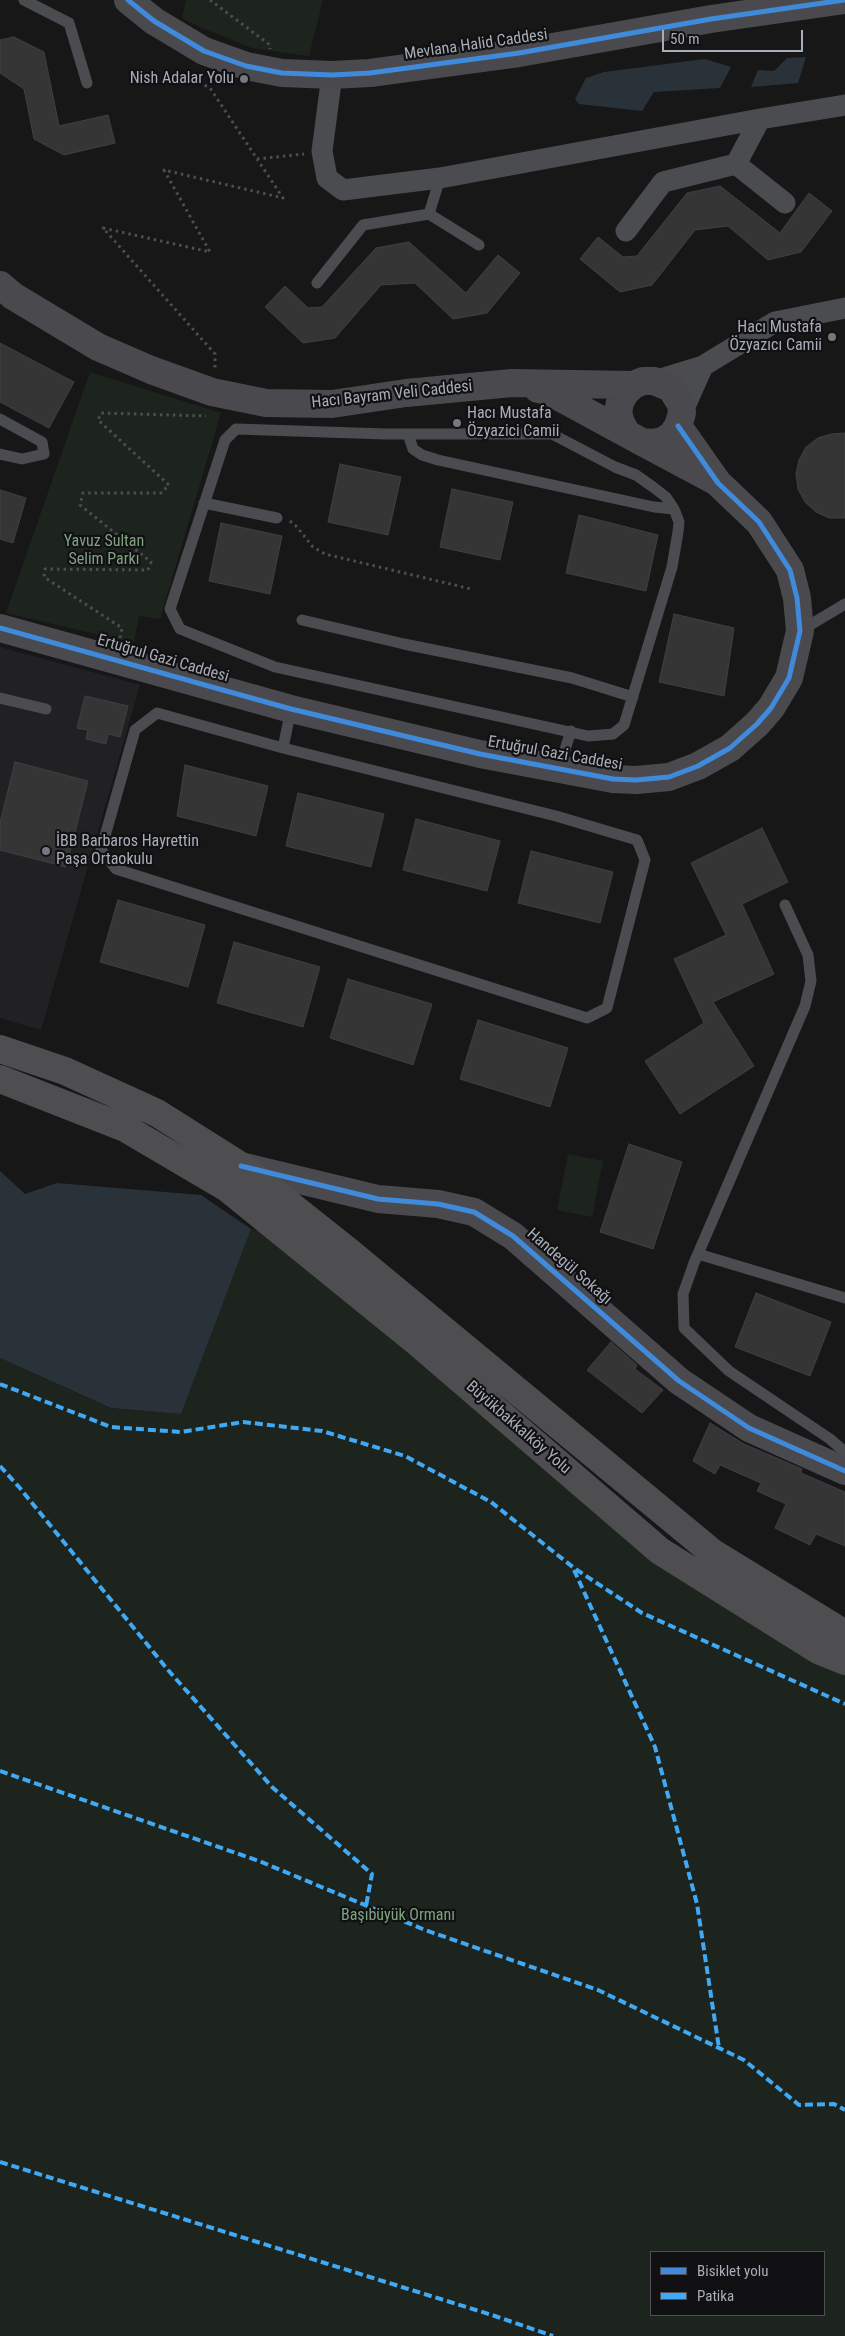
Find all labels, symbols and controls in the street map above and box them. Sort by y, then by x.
scale bar [665,20,806,52]
street label: Mevlana Halid Caddesi [403,25,549,65]
text: 50 m [670,30,700,48]
place label: Nish Adalar Yolu [130,69,234,89]
marker: Nish Adalar Yolu [238,73,250,85]
place label: Hacı Mustafa Özyazıcı Camii [729,318,822,356]
marker: Hacı Mustafa Özyazıcı Camii [826,331,838,343]
street label: Hacı Bayram Veli Caddesi [311,377,473,413]
place label: Hacı Mustafa Özyazici Camii [467,404,559,442]
marker: Hacı Mustafa Özyazici Camii [451,417,463,429]
park label: Yavuz Sultan Selim Parkı [64,532,144,570]
street label: Ertuğrul Gazi Caddesi [95,631,231,687]
street label: Ertuğrul Gazi Caddesi [486,733,624,775]
place label: İBB Barbaros Hayrettin Paşa Ortaokulu [56,832,199,870]
marker: İBB Barbaros Hayrettin Paşa Ortaokulu [40,845,52,857]
street label: Handegül Sokağı [522,1225,616,1309]
street label: Büyükbakkalköy Yolu [462,1377,574,1479]
park label: Başıbüyük Ormanı [341,1906,455,1926]
legend [650,2251,825,2316]
text: Bisiklet yolu [697,2262,768,2280]
text: Patika [697,2287,734,2305]

